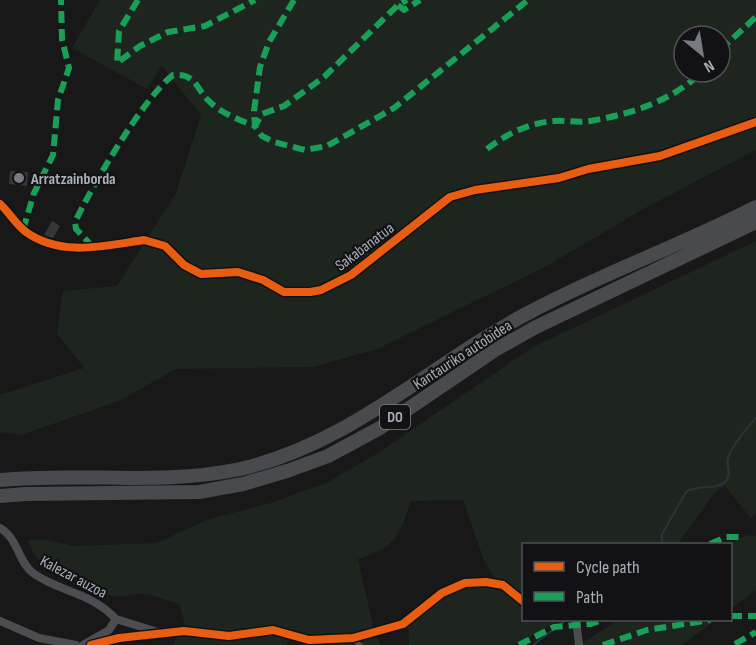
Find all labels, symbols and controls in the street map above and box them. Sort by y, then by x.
north arrow [672,24,732,84]
text: N [700,55,717,76]
place label: Arratzainborda [30,170,116,189]
marker: Arratzainborda [12,171,26,185]
street label: Sakabanatua [332,219,398,275]
street label: Kantauriko autobidea [410,316,516,394]
road number: DO [380,405,410,429]
legend [522,543,732,621]
street label: Kalezar auzoa [37,552,110,603]
text: Cycle path [576,557,640,578]
text: Path [576,587,604,608]

